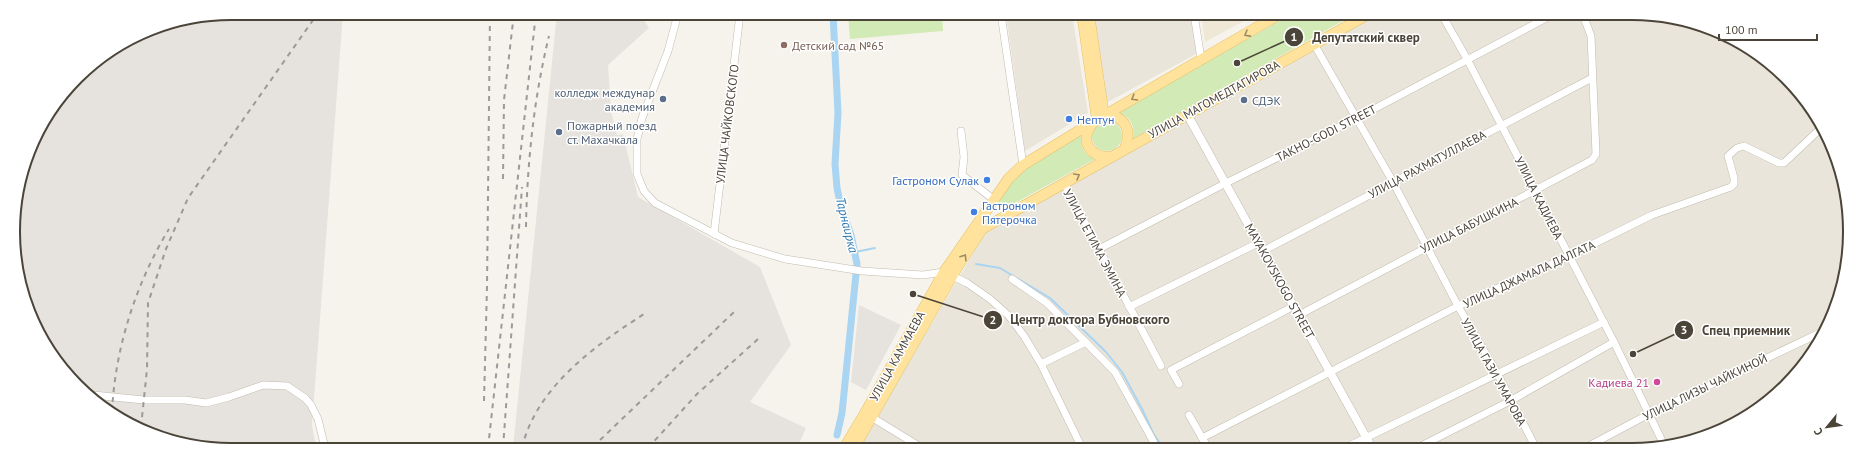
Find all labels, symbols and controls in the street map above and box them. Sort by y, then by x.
scale bar [1719,16,1817,42]
text: 100 m [1725,22,1758,37]
callout: Депутатский сквер [1284,25,1428,50]
text: 1 [1291,29,1297,44]
text: Депутатский сквер [1312,29,1420,46]
one-way arrow [1244,30,1251,37]
place label: Детский сад №65 [792,38,884,53]
marker: Детский сад №65 [779,40,789,50]
street label: УЛИЦА МАГОМЕДТАГИРОВА [1146,57,1282,141]
street label: УЛИЦА ЧАЙКОВСКОГО [712,64,742,184]
place label: колледж междунар академия [554,85,655,114]
place label: СДЭК [1252,93,1281,108]
marker: колледж междунар академия [658,94,668,104]
one-way arrow [1131,94,1138,101]
marker: СДЭК [1239,95,1249,105]
street label: TAKHO-GODI STREET [1273,101,1379,165]
place label: Нептун [1077,112,1114,127]
marker: Нептун [1064,114,1074,124]
place label: Пожарный поезд ст. Махачкала [567,118,657,147]
marker: Пожарный поезд ст. Махачкала [554,127,564,137]
street label: УЛИЦА РАХМАТУЛЛАЕВА [1366,127,1488,201]
street label: УЛИЦА КАДИЕВА [1512,154,1566,242]
place label: Гастроном Сулак [892,173,979,188]
one-way arrow [1073,173,1080,180]
marker: Гастроном Сулак [982,175,992,185]
street label: УЛИЦА ЕТИМА ЭМИНА [1060,186,1130,300]
street label: УЛИЦА БАБУШКИНА [1418,194,1520,256]
water label: Тарнаирка [832,195,862,255]
place label: Гастроном Пятерочка [982,198,1037,227]
marker: Гастроном Пятерочка [969,207,979,217]
street label: MAYAKOVSKOGO STREET [1242,221,1318,342]
street label: УЛИЦА ДЖАМАЛА ДАЛГАТА [1461,237,1597,311]
one-way arrow [960,254,967,261]
callout: Центр доктора Бубновского [983,307,1178,332]
street label: УЛИЦА КАММАЕВА [866,308,928,404]
text: Центр доктора Бубновского [1010,311,1170,328]
text: 2 [990,312,996,327]
street label: УЛИЦА ГАЗИ УМАРОВА [1458,316,1530,428]
callout: Спец приемник [1674,318,1798,343]
text: 3 [1681,322,1687,337]
text: Спец приемник [1702,322,1791,339]
street label: УЛИЦА ЛИЗЫ ЧАЙКИНОЙ [1640,350,1770,424]
place label: Кадиева 21 [1588,375,1649,390]
marker: Кадиева 21 [1652,377,1662,387]
north arrow [1807,407,1847,447]
text: С [1811,426,1826,438]

